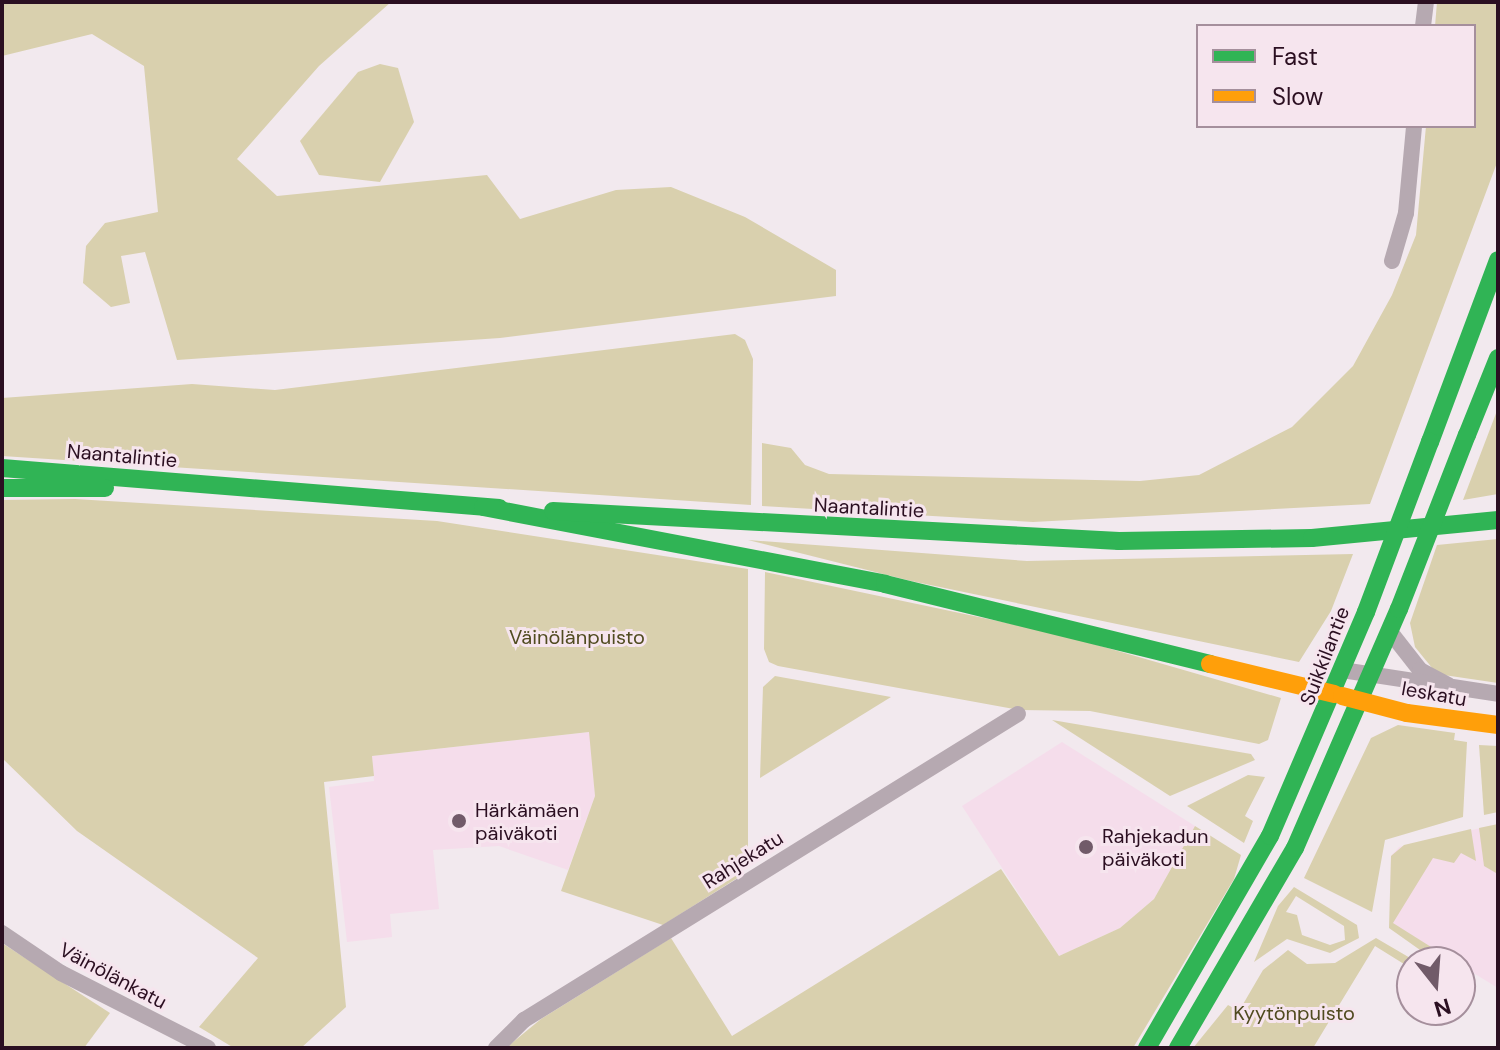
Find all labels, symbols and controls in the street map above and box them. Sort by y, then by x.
legend [1196,24,1476,128]
text: Fast [1272,41,1318,72]
text: Slow [1272,81,1323,112]
street label: Naantalintie [66,439,178,473]
street label: Naantalintie [813,493,925,523]
street label: Suikkilantie [1295,603,1355,709]
park label: Väinölänpuisto [509,625,645,649]
street label: Ieskatu [1399,676,1469,712]
place label: Härkämäen päiväkoti [475,798,579,845]
marker: Härkämäen päiväkoti [450,812,468,830]
place label: Rahjekadun päiväkoti [1102,824,1209,871]
street label: Rahjekatu [698,826,788,894]
marker: Rahjekadun päiväkoti [1077,838,1095,856]
street label: Väinölänkatu [55,938,171,1014]
north arrow [1396,946,1476,1026]
text: N [1431,991,1454,1024]
park label: Kyytönpuisto [1233,1001,1355,1025]

